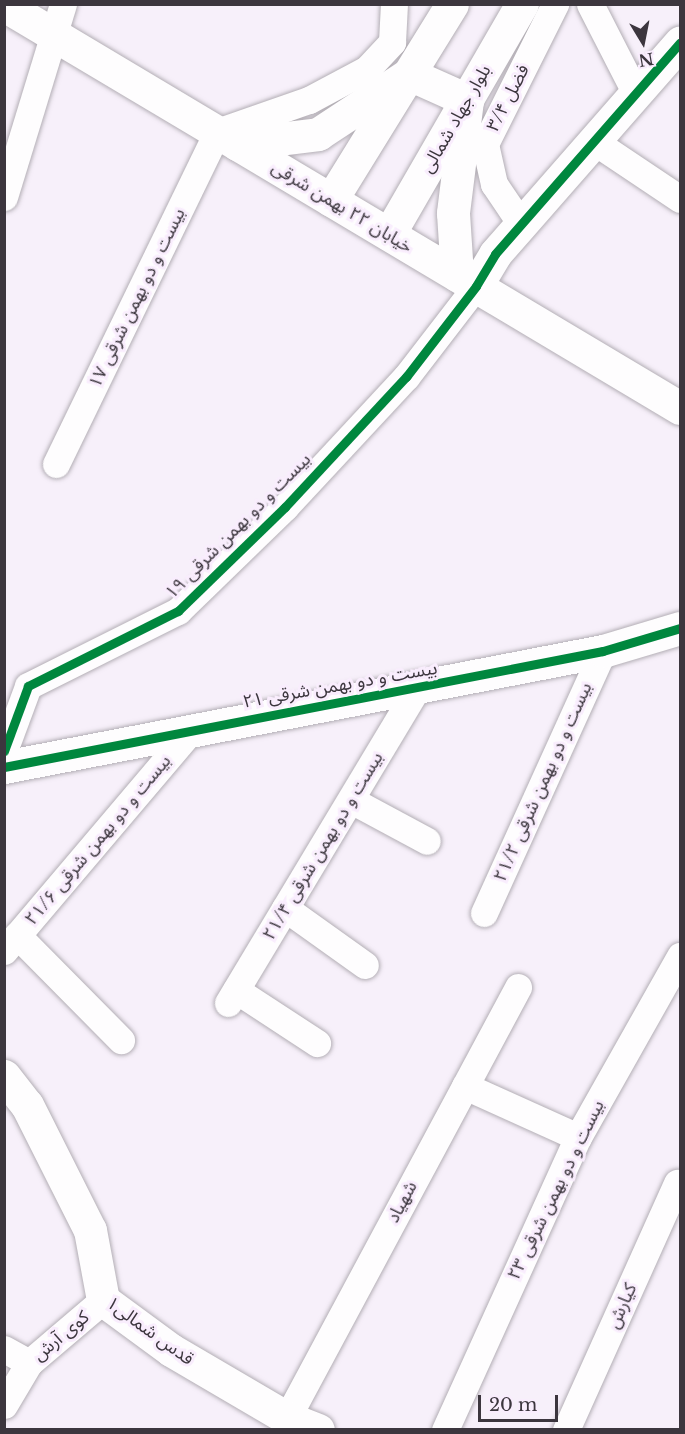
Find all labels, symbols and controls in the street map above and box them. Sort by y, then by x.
north arrow [613,12,673,72]
text: N [637,49,655,71]
street label: بلوار جهاد شمالی [416,61,496,177]
street label: فضل ۳/۴ [482,61,534,135]
street label: خیابان ۲۲ بهمن شرقی [268,156,416,258]
street label: بیست و دو بهمن شرقی ۱۷ [84,205,190,391]
street label: بیست و دو بهمن شرقی ۱۹ [161,449,315,603]
street label: بیست و دو بهمن شرقی ۲۱ [241,657,439,713]
street label: بیست و دو بهمن شرقی ۲۱/۲ [489,679,597,885]
street label: بیست و دو بهمن شرقی ۲۱/۴ [258,748,388,944]
street label: بیست و دو بهمن شرقی ۲۱/۶ [20,750,176,930]
street label: بیست و دو بهمن شرقی ۲۳ [503,1097,609,1283]
street label: شهیاد [382,1178,422,1226]
street label: کیارش [603,1280,641,1332]
street label: قدس شمالی۱ [102,1292,198,1370]
street label: کوی آرش [28,1306,94,1366]
scale bar [481,1383,560,1421]
text: 20 m [489,1394,537,1416]

